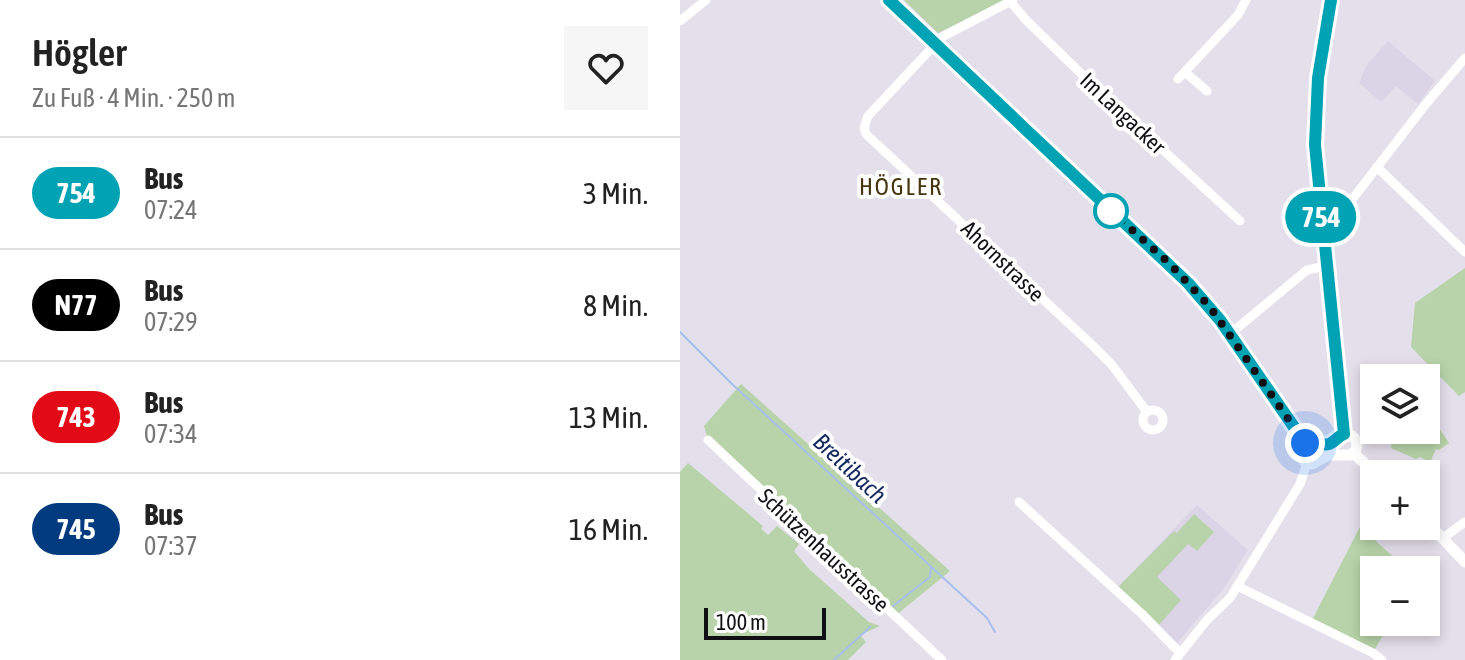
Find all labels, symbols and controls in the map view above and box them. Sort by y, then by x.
button: heart [564,26,648,110]
text: Högler [32,31,126,74]
street label: Im Langacker [1075,67,1171,159]
text: Zu Fuß · 4 Min. · 250 m [32,83,236,113]
text: Bus [144,161,183,195]
district label: HÖGLER [859,173,943,200]
text: 3 Min. [583,176,648,210]
text: 754 [56,177,96,209]
line badge: 754 [1275,191,1367,243]
unlabelled marker [1094,194,1128,228]
text: 07:24 [144,195,198,225]
text: 754 [1301,201,1341,233]
street label: Ahornstrasse [956,215,1050,307]
text: Bus [144,273,183,307]
text: 8 Min. [583,288,648,322]
text: N77 [55,289,97,321]
text: 07:29 [144,307,198,337]
map controls [1360,364,1440,636]
button: layers [1360,364,1440,444]
text: Bus [144,385,183,419]
text: 13 Min. [569,400,648,434]
text: 743 [56,401,96,433]
text: 07:34 [144,419,198,449]
your location [1285,423,1325,463]
water label: Breitibach [808,428,892,509]
button: + [1360,460,1440,540]
street label: Schützenhausstrasse [753,483,895,617]
text: Bus [144,497,183,531]
text: 16 Min. [569,512,648,546]
text: 745 [56,513,96,545]
text: 07:37 [144,531,198,561]
button: − [1360,556,1440,636]
scale bar [704,604,826,640]
text: 100 m [716,609,766,635]

